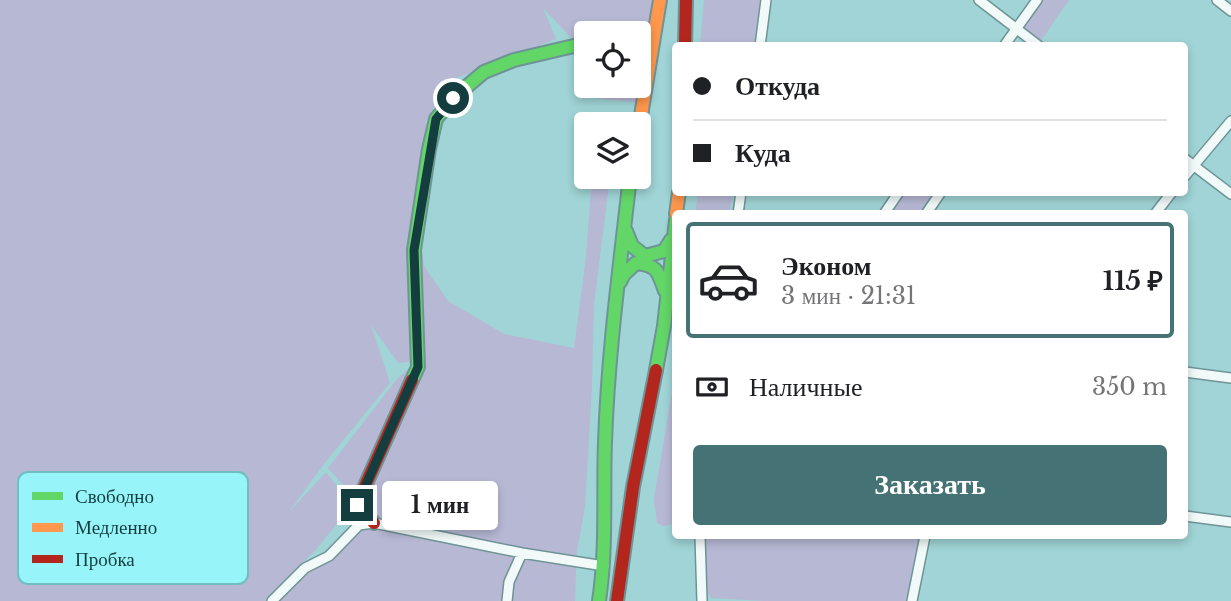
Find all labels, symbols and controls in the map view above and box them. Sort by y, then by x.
map controls [574,21,651,189]
button: locate [574,21,651,98]
text: Откуда [735,70,820,102]
route start [437,82,469,114]
button: layers [574,112,651,189]
text: Куда [735,137,791,169]
icon: car [697,249,760,312]
text: Эконом [781,250,871,282]
text: 115 ₽ [1103,265,1163,297]
text: 3 мин · 21:31 [781,282,916,310]
icon: cash [693,368,731,406]
text: Наличные [749,371,862,403]
text: 350 m [1092,373,1167,401]
button: Заказать [693,445,1167,525]
legend [18,472,248,584]
callout: 1 мин [382,480,497,530]
text: Свободно [75,485,154,508]
route end [341,489,373,521]
text: 1 мин [411,491,469,519]
text: Медленно [75,516,157,539]
text: Пробка [75,548,135,571]

